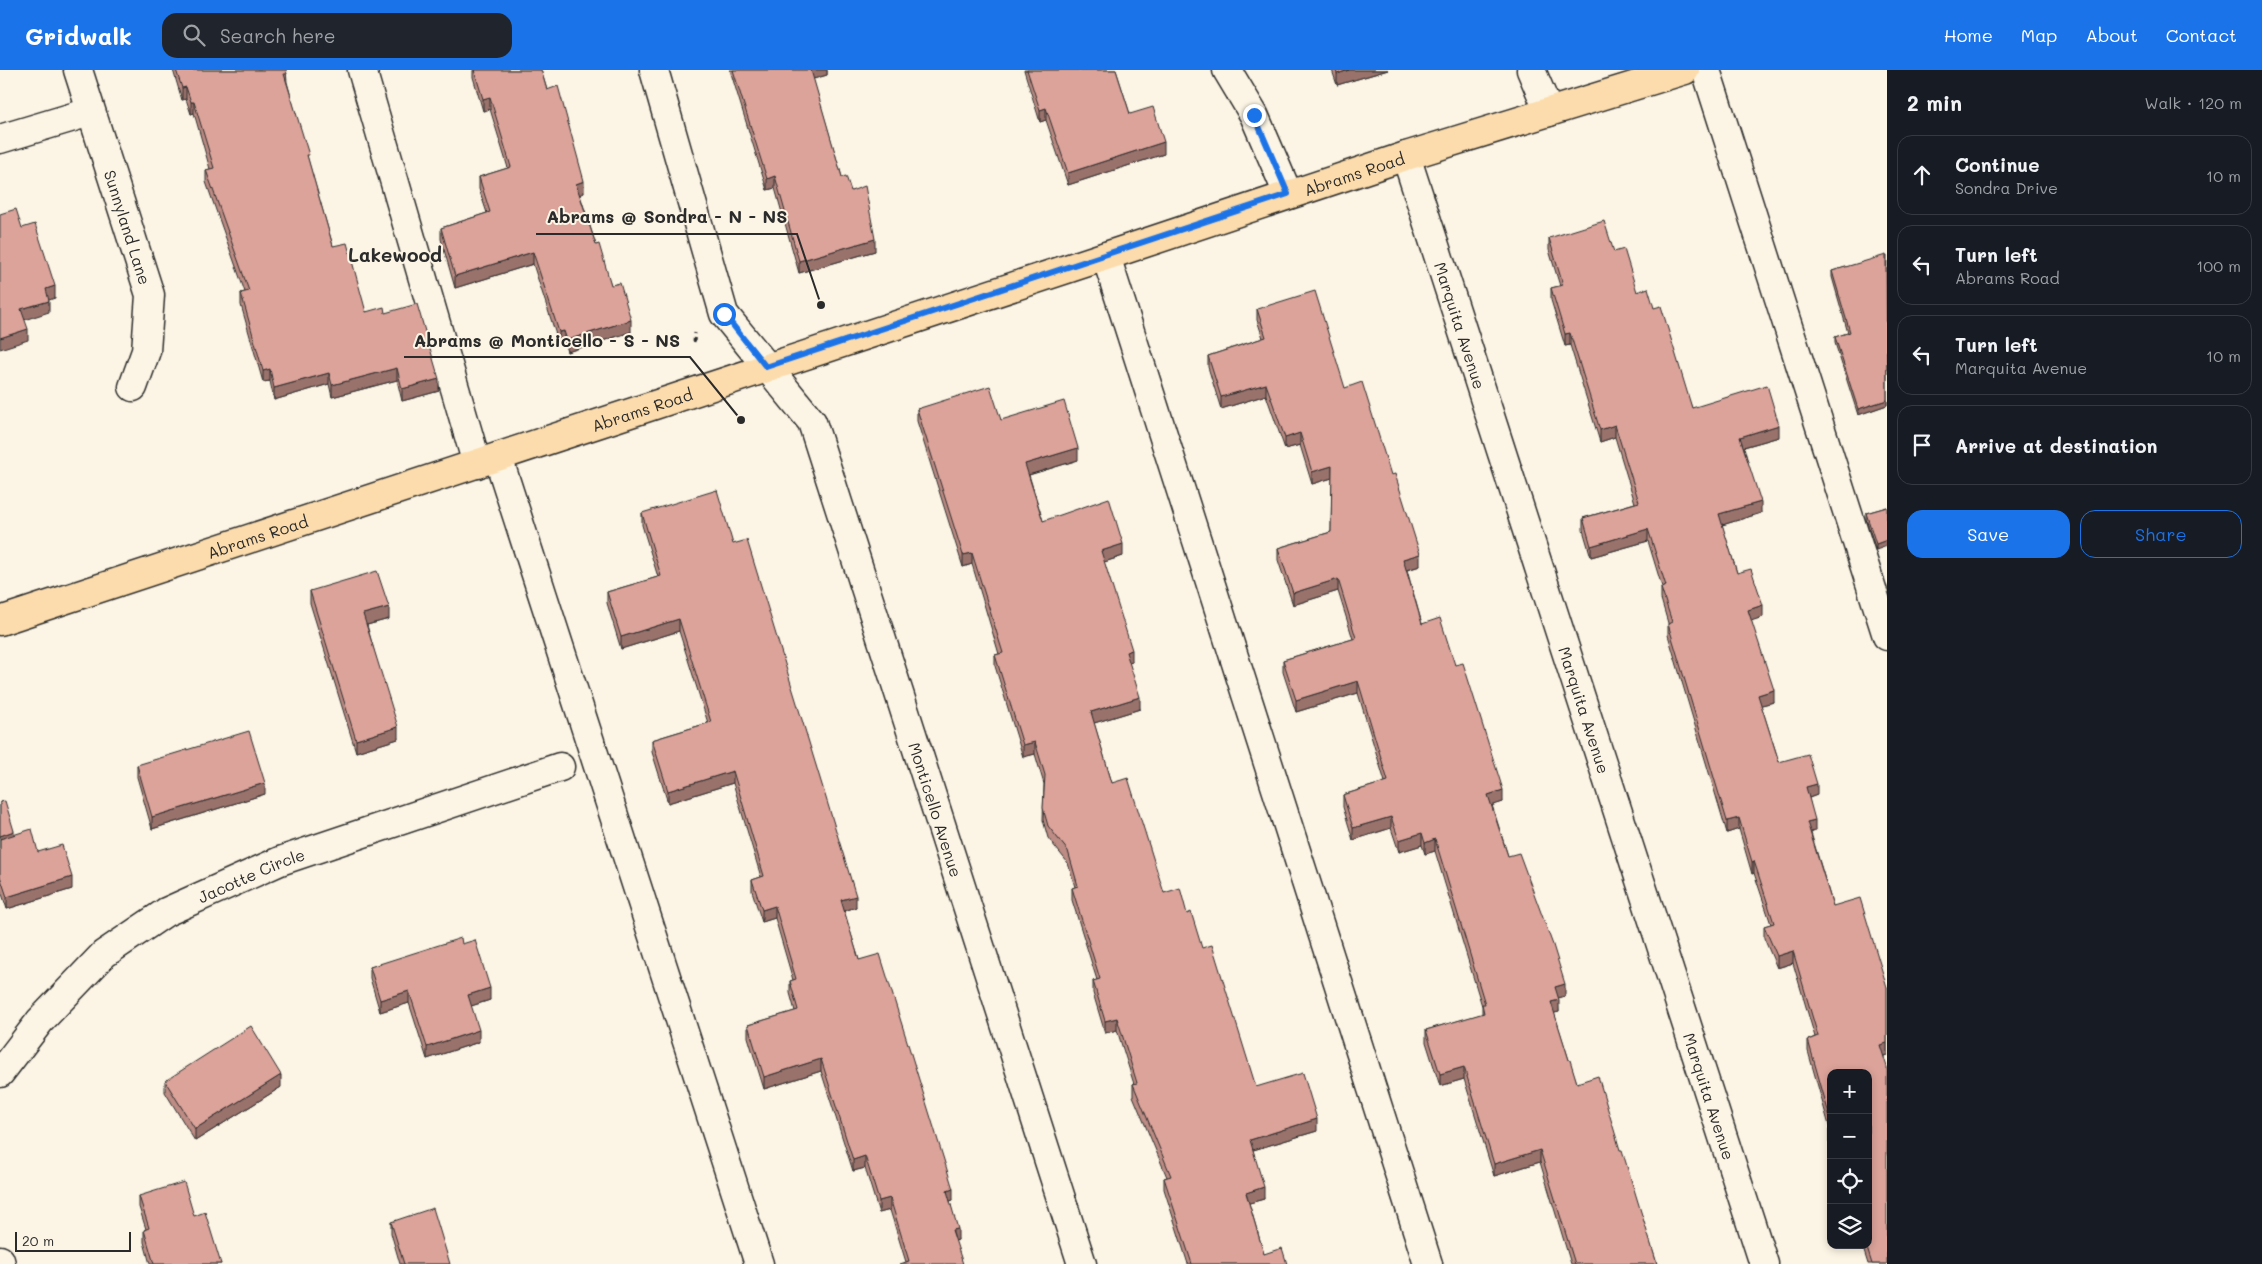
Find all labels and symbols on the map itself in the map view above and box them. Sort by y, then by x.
route end [1243,104,1266,127]
street label: Abrams Road [1301,147,1407,200]
street label: Sunnyland Lane [100,167,156,287]
callout: Abrams @ Sondra - N - NS [536,201,797,234]
text: Abrams @ Sondra - N - NS [546,204,788,228]
district label: Lakewood [348,242,442,267]
street label: Marquita Avenue [1430,259,1491,392]
route start [713,303,736,326]
callout: Abrams @ Monticello - S - NS [404,324,690,357]
text: Abrams @ Monticello - S - NS [414,328,680,352]
street label: Abrams Road [589,383,695,436]
street label: Abrams Road [204,510,310,562]
street label: Marquita Avenue [1555,644,1615,776]
street label: Monticello Avenue [905,739,968,880]
street label: Jacotte Circle [194,843,307,907]
street label: Marquita Avenue [1679,1030,1740,1162]
scale bar [15,1229,131,1252]

